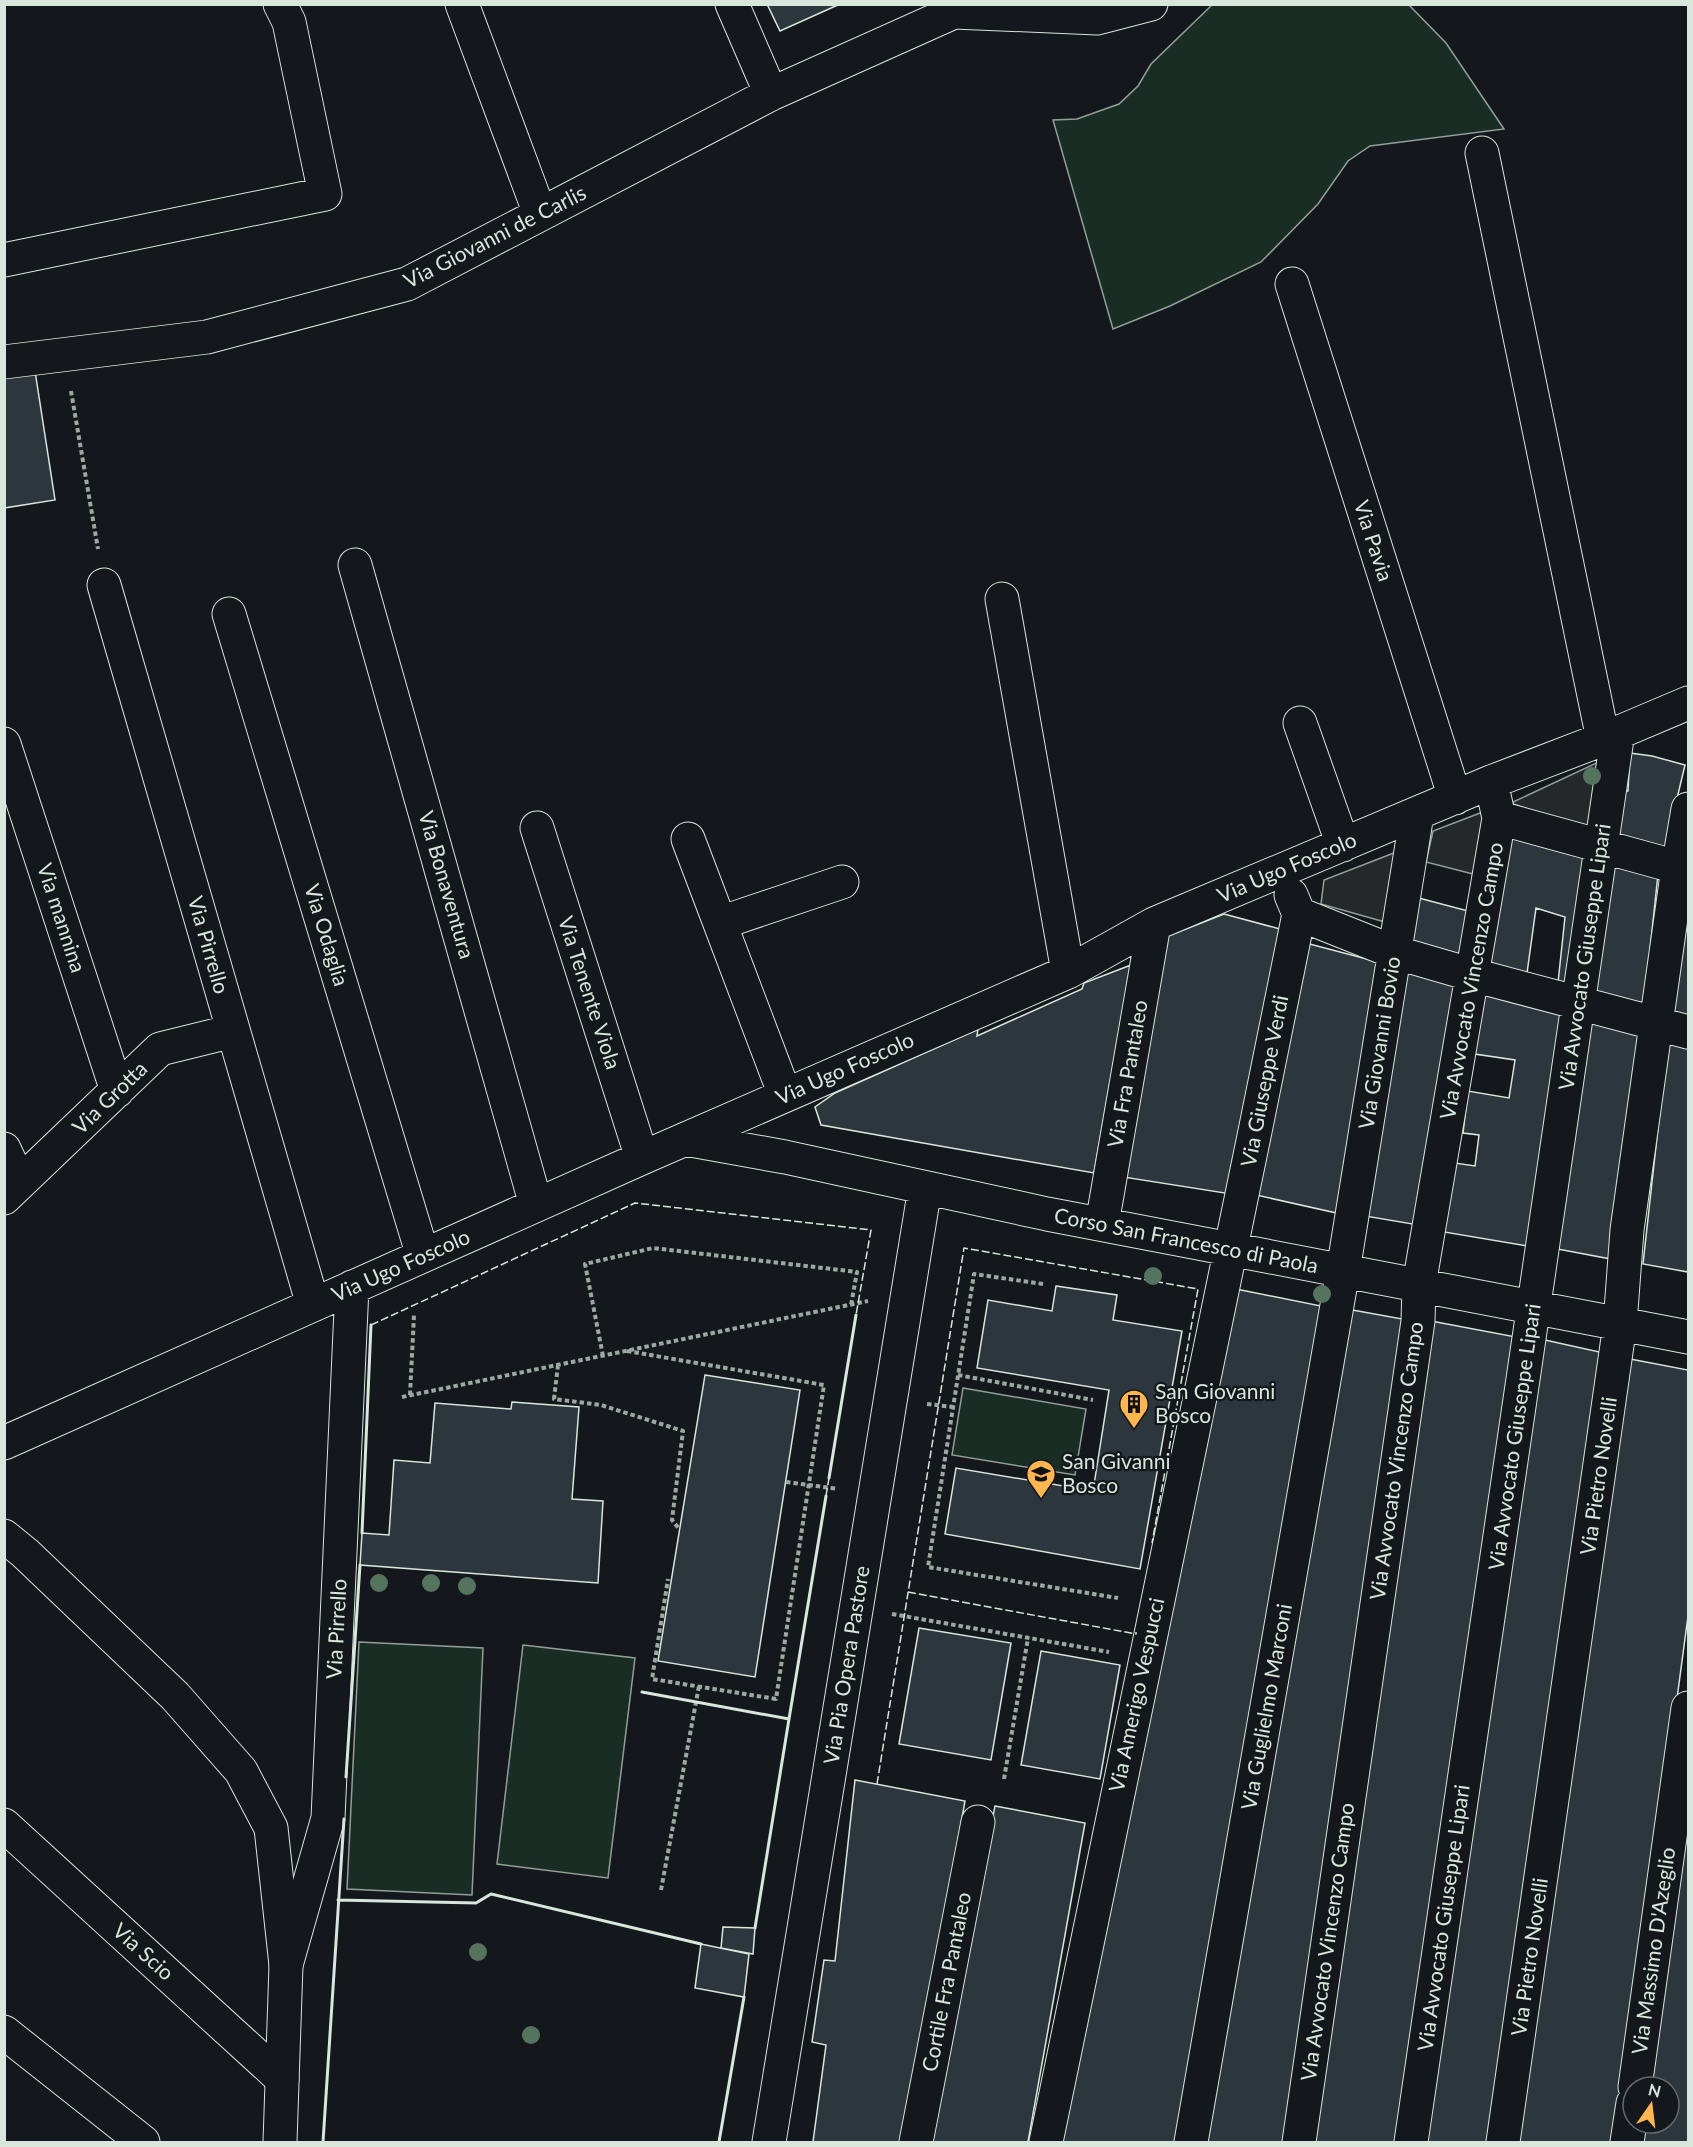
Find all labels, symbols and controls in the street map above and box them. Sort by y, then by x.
street label: Via Giovanni de Carlis [399,179,590,292]
street label: Via Pavia [1350,497,1399,584]
street label: Via Bonaventura [414,808,481,961]
street label: Via Avvocato Giuseppe Lipari [1552,822,1615,1092]
street label: Via Ugo Foscolo [1213,826,1360,907]
street label: Via Avvocato Vincenzo Campo [1434,840,1507,1121]
street label: Via mannina [33,860,92,975]
street label: Via Odaglia [300,881,355,989]
street label: Via Pirrello [184,893,235,996]
street label: Via Tenente Viola [554,913,627,1072]
street label: Via Giovanni Bovio [1353,954,1405,1131]
street label: Via Giuseppe Verdi [1235,993,1292,1169]
street label: Via Fra Pantaleo [1101,998,1152,1150]
street label: Via Ugo Foscolo [771,1026,917,1109]
street label: Via Grotta [66,1055,151,1139]
street label: Corso San Francesco di Paola [1052,1202,1320,1277]
street label: Via Ugo Foscolo [327,1223,473,1306]
street label: Via Avvocato Giuseppe Lipari [1482,1302,1545,1572]
street label: Via Avvocato Vincenzo Campo [1364,1320,1427,1602]
place label: San Giovanni Bosco [1155,1378,1275,1427]
building icon: San Giovanni Bosco [1118,1388,1150,1430]
street label: Via Pietro Novelli [1574,1395,1621,1557]
place label: San Givanni Bosco [1062,1448,1171,1497]
school or university icon: San Givanni Bosco [1025,1458,1057,1500]
street label: Via Pia Opera Pastore [817,1564,874,1766]
street label: Via Pirrello [320,1578,351,1680]
street label: Via Amerigo Vespucci [1103,1595,1168,1794]
street label: Via Guglielmo Marconi [1235,1602,1296,1812]
street label: Via Avvocato Giuseppe Lipari [1411,1783,1474,2053]
street label: Via Avvocato Vincenzo Campo [1295,1801,1358,2083]
street label: Via Massimo D'Azeglio [1626,1846,1679,2056]
street label: Via Pietro Novelli [1505,1876,1552,2038]
street label: Cortile Fra Pantaleo [916,1890,975,2074]
street label: Via Scio [108,1917,180,1985]
north arrow [1621,2075,1681,2135]
text: N [1646,2079,1663,2101]

